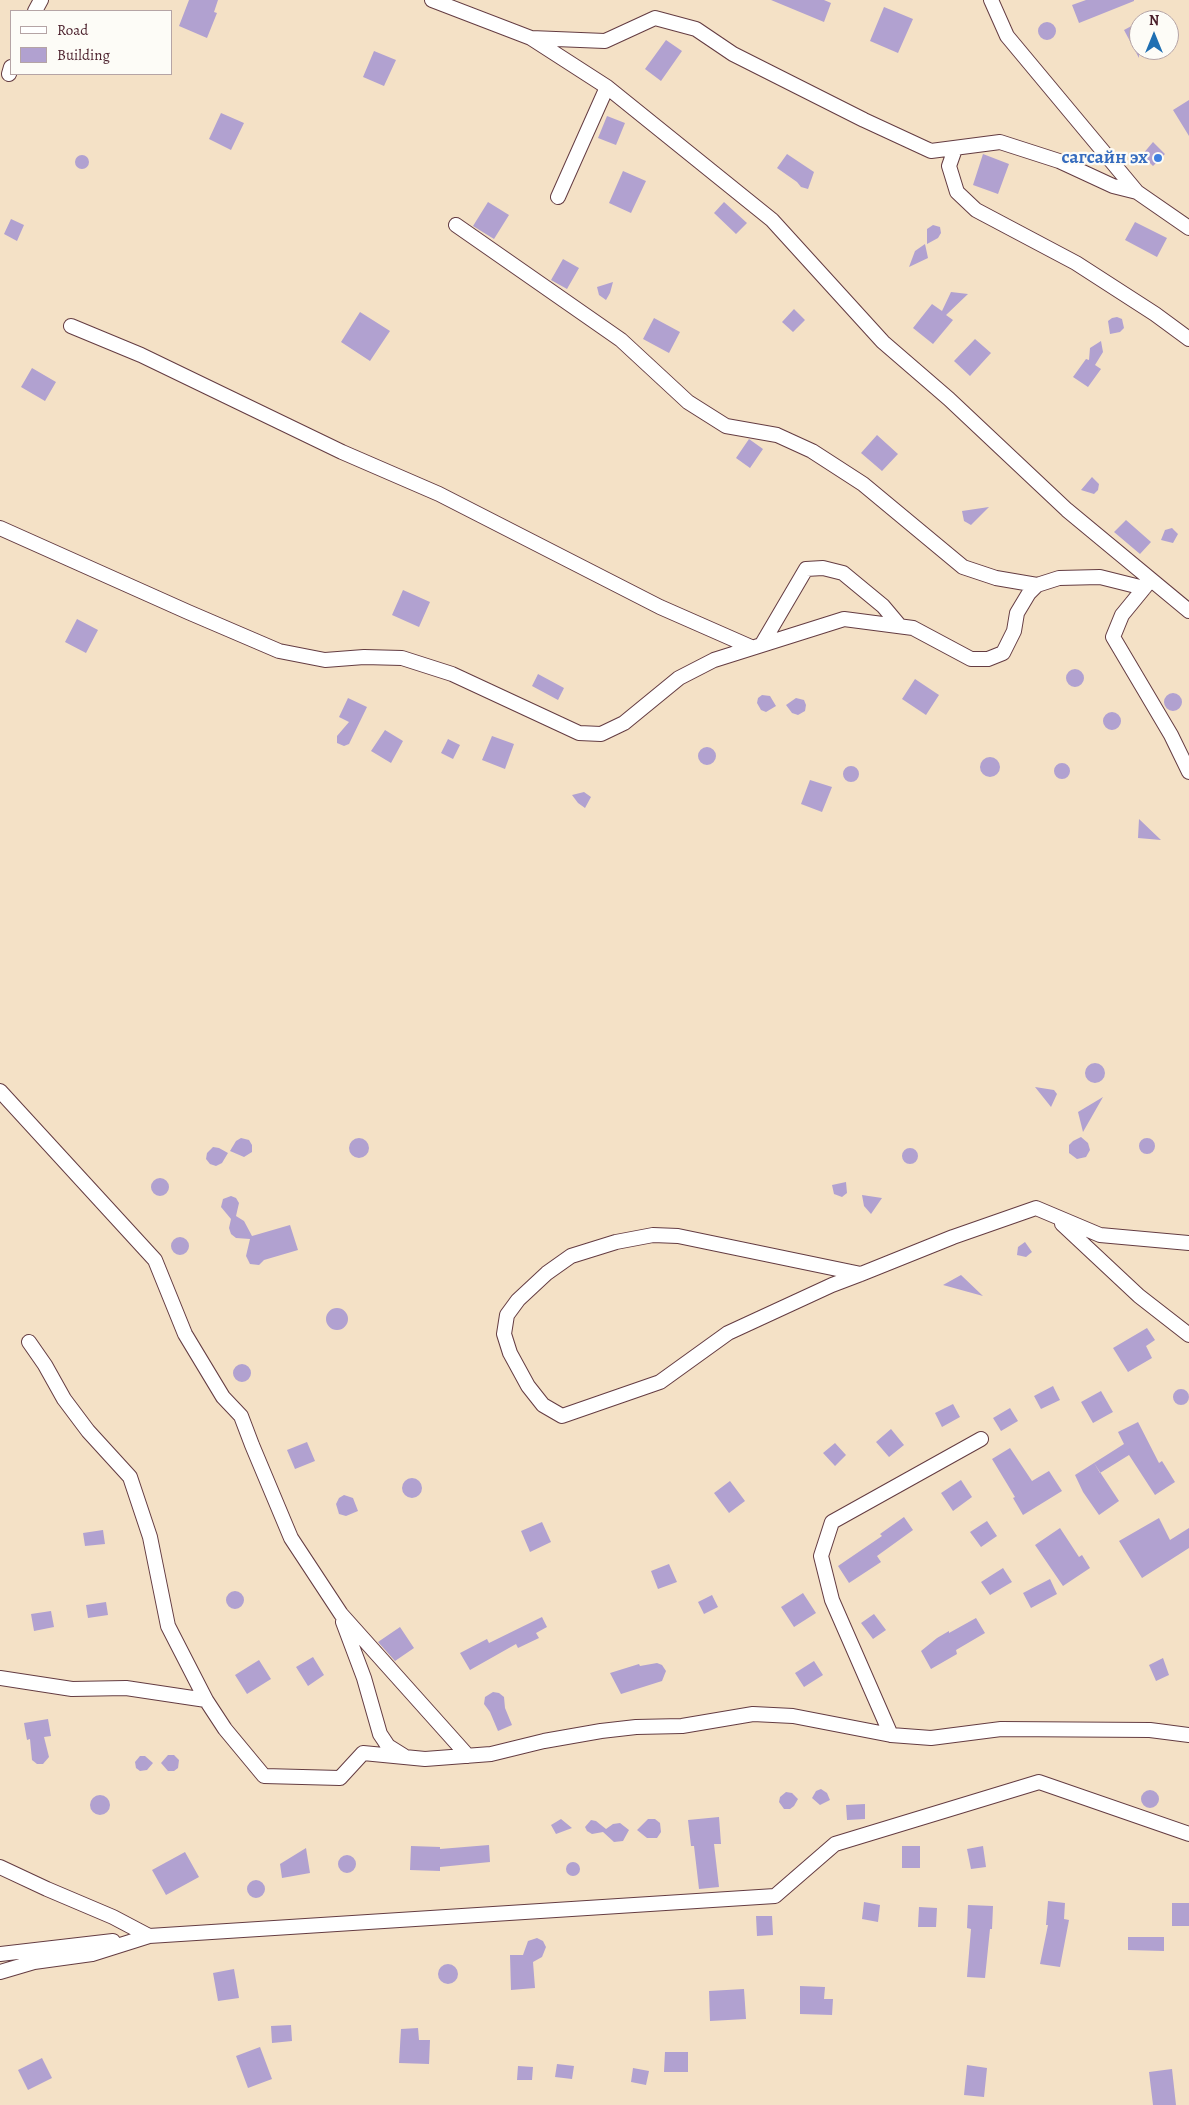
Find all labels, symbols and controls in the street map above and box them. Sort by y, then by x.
legend [10,10,172,75]
north arrow [1129,10,1179,60]
text: N [1149,11,1159,30]
text: Road [57,20,88,40]
text: Building [57,45,110,65]
place label: сагсайн эх [1062,147,1148,169]
marker: сагсайн эх [1152,152,1164,164]

